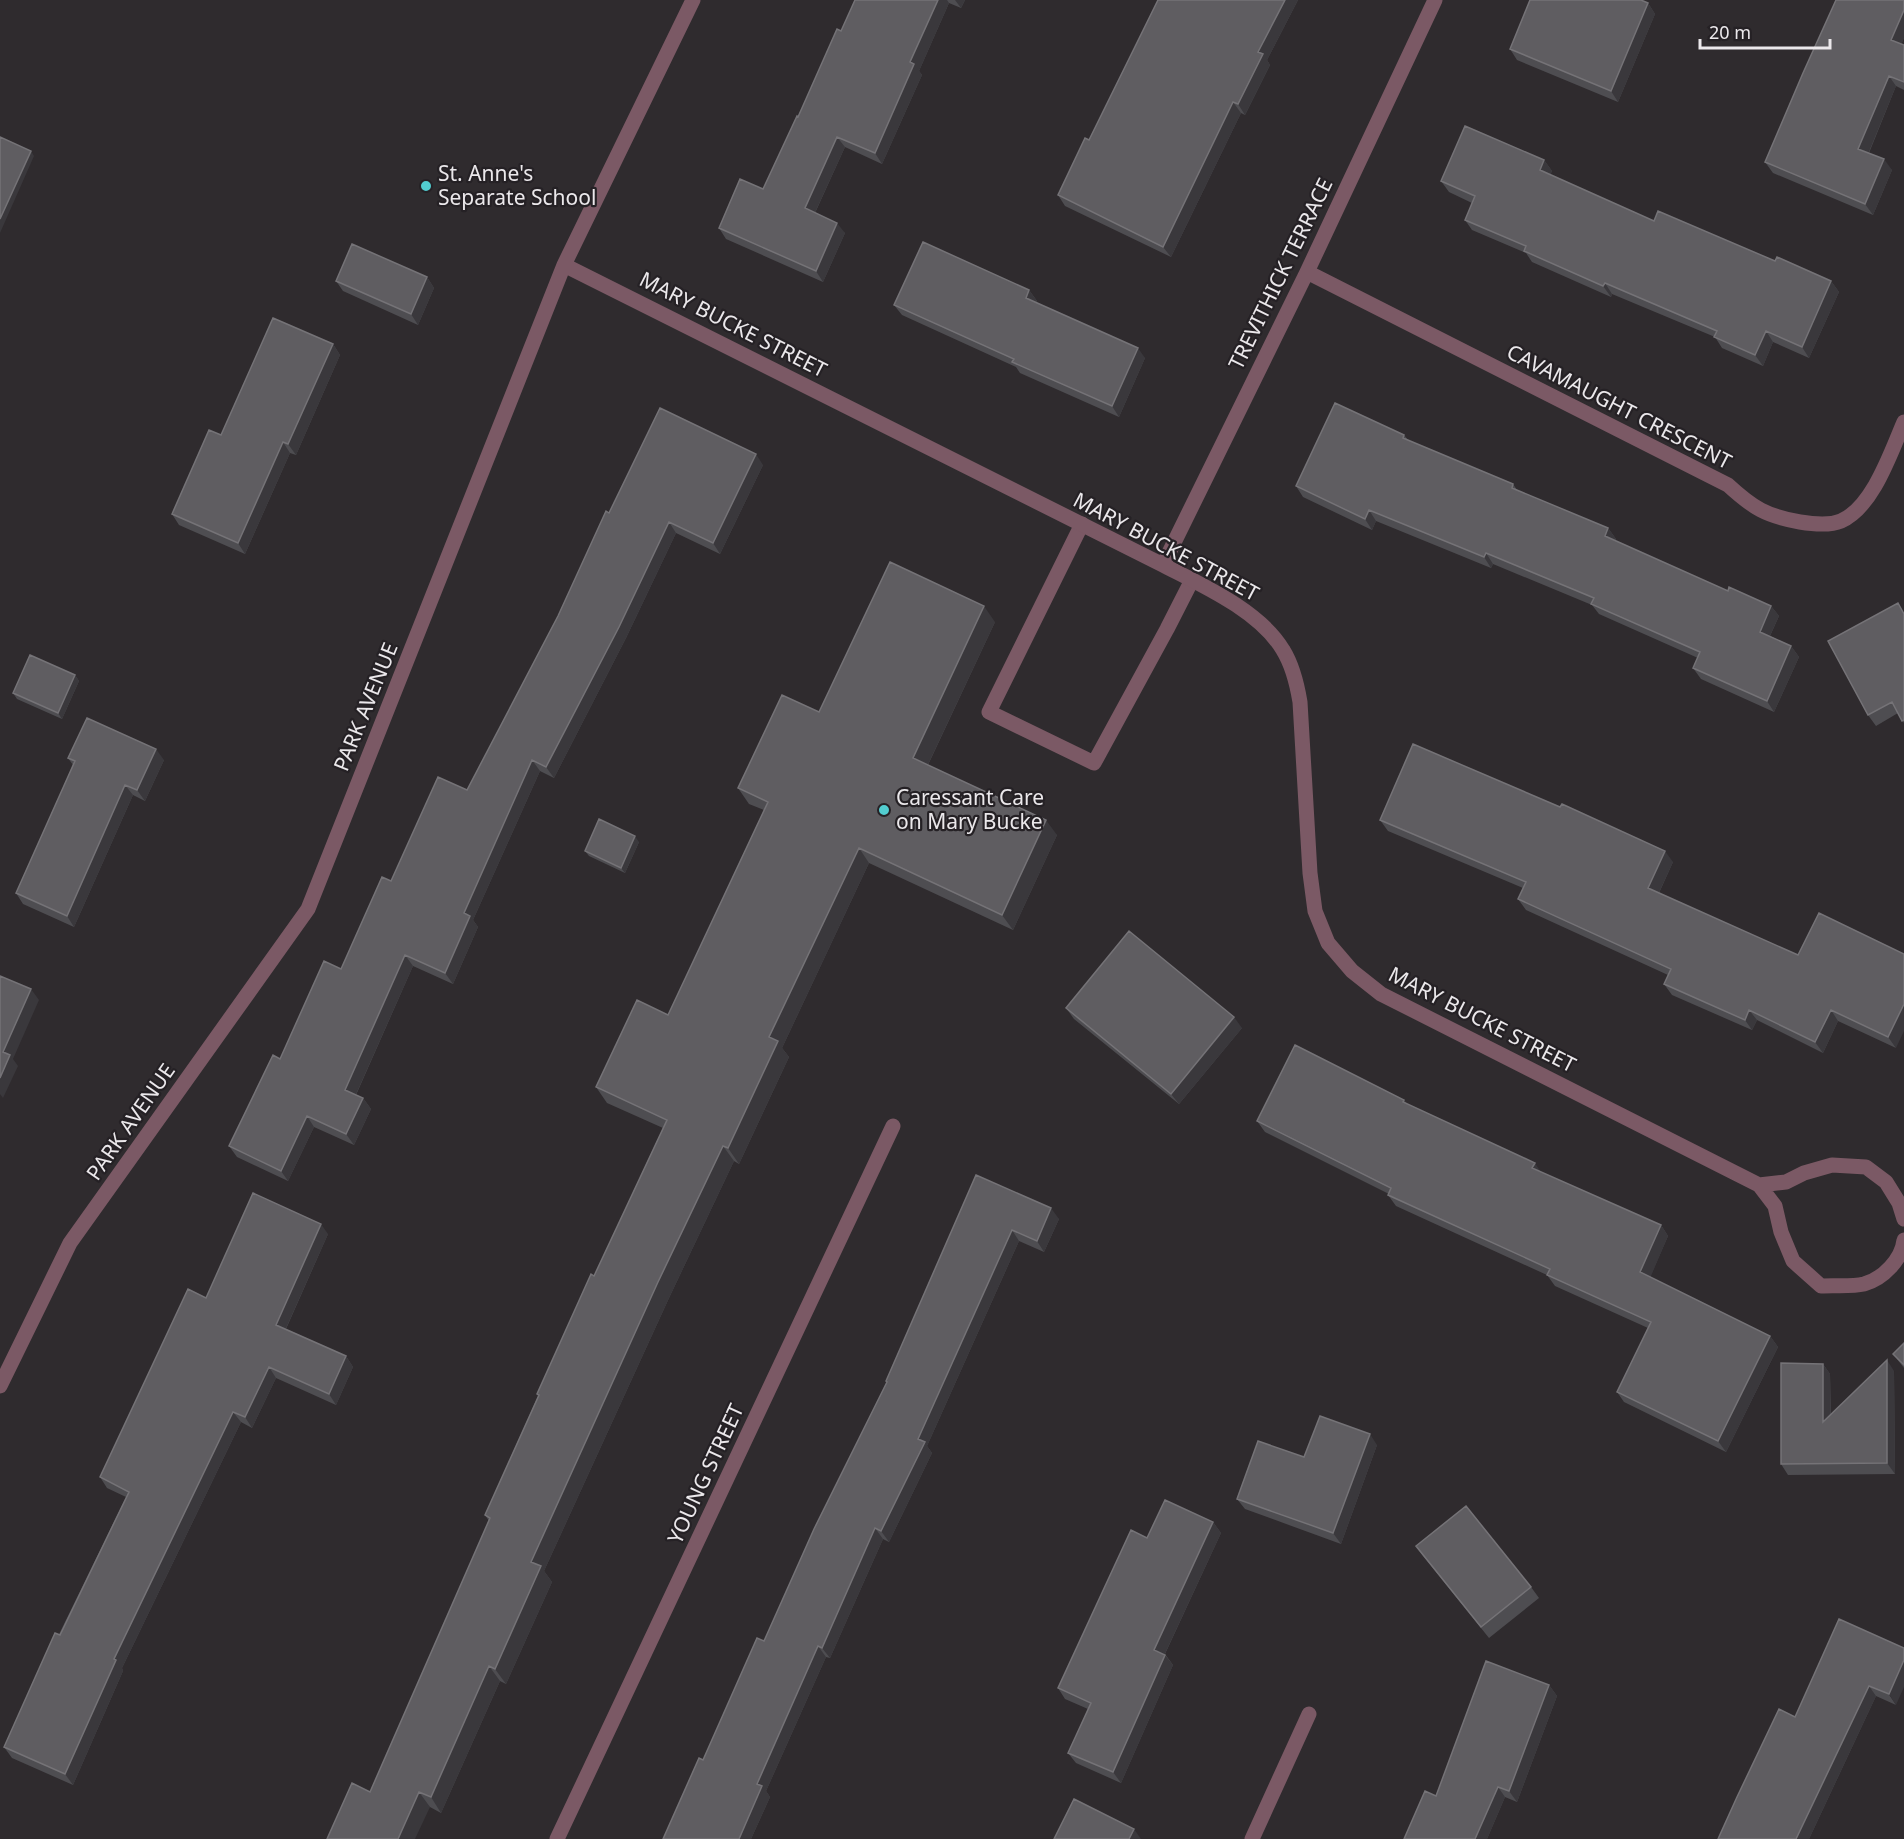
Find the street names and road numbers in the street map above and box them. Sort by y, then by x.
street label: TREVITHICK TERRACE [1222,173,1339,374]
street label: MARY BUCKE STREET [635,265,832,384]
street label: CAVAMAUGHT CRESCENT [1502,337,1737,475]
street label: MARY BUCKE STREET [1069,485,1265,607]
street label: PARK AVENUE [327,638,404,775]
street label: MARY BUCKE STREET [1384,960,1581,1079]
street label: PARK AVENUE [80,1058,181,1185]
street label: YOUNG STREET [660,1399,750,1548]

